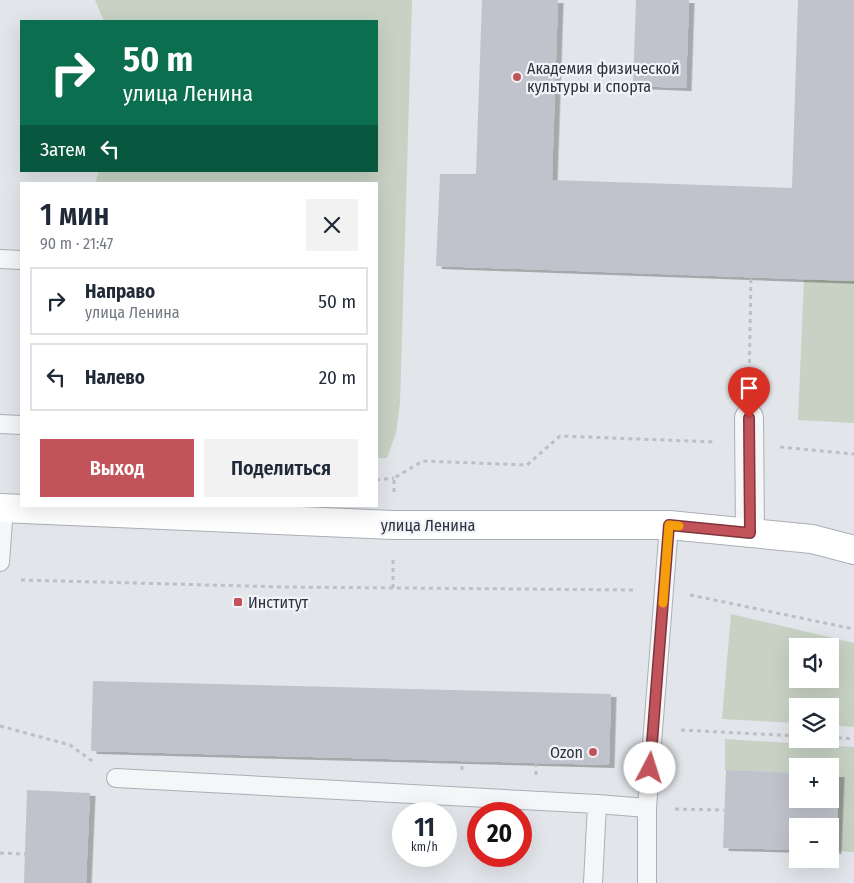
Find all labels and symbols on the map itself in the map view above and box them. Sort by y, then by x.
place label: Академия физической культуры и спорта [527,59,680,96]
marker: Академия физической культуры и спорта [511,71,523,83]
pin [728,367,770,418]
street label: улица Ленина [381,516,475,535]
place label: Институт [248,593,309,612]
marker: Институт [232,596,244,608]
position arrow [623,741,675,793]
place label: Ozon [550,743,583,762]
marker: Ozon [587,746,599,758]
speed limit sign: 20 [467,802,532,867]

